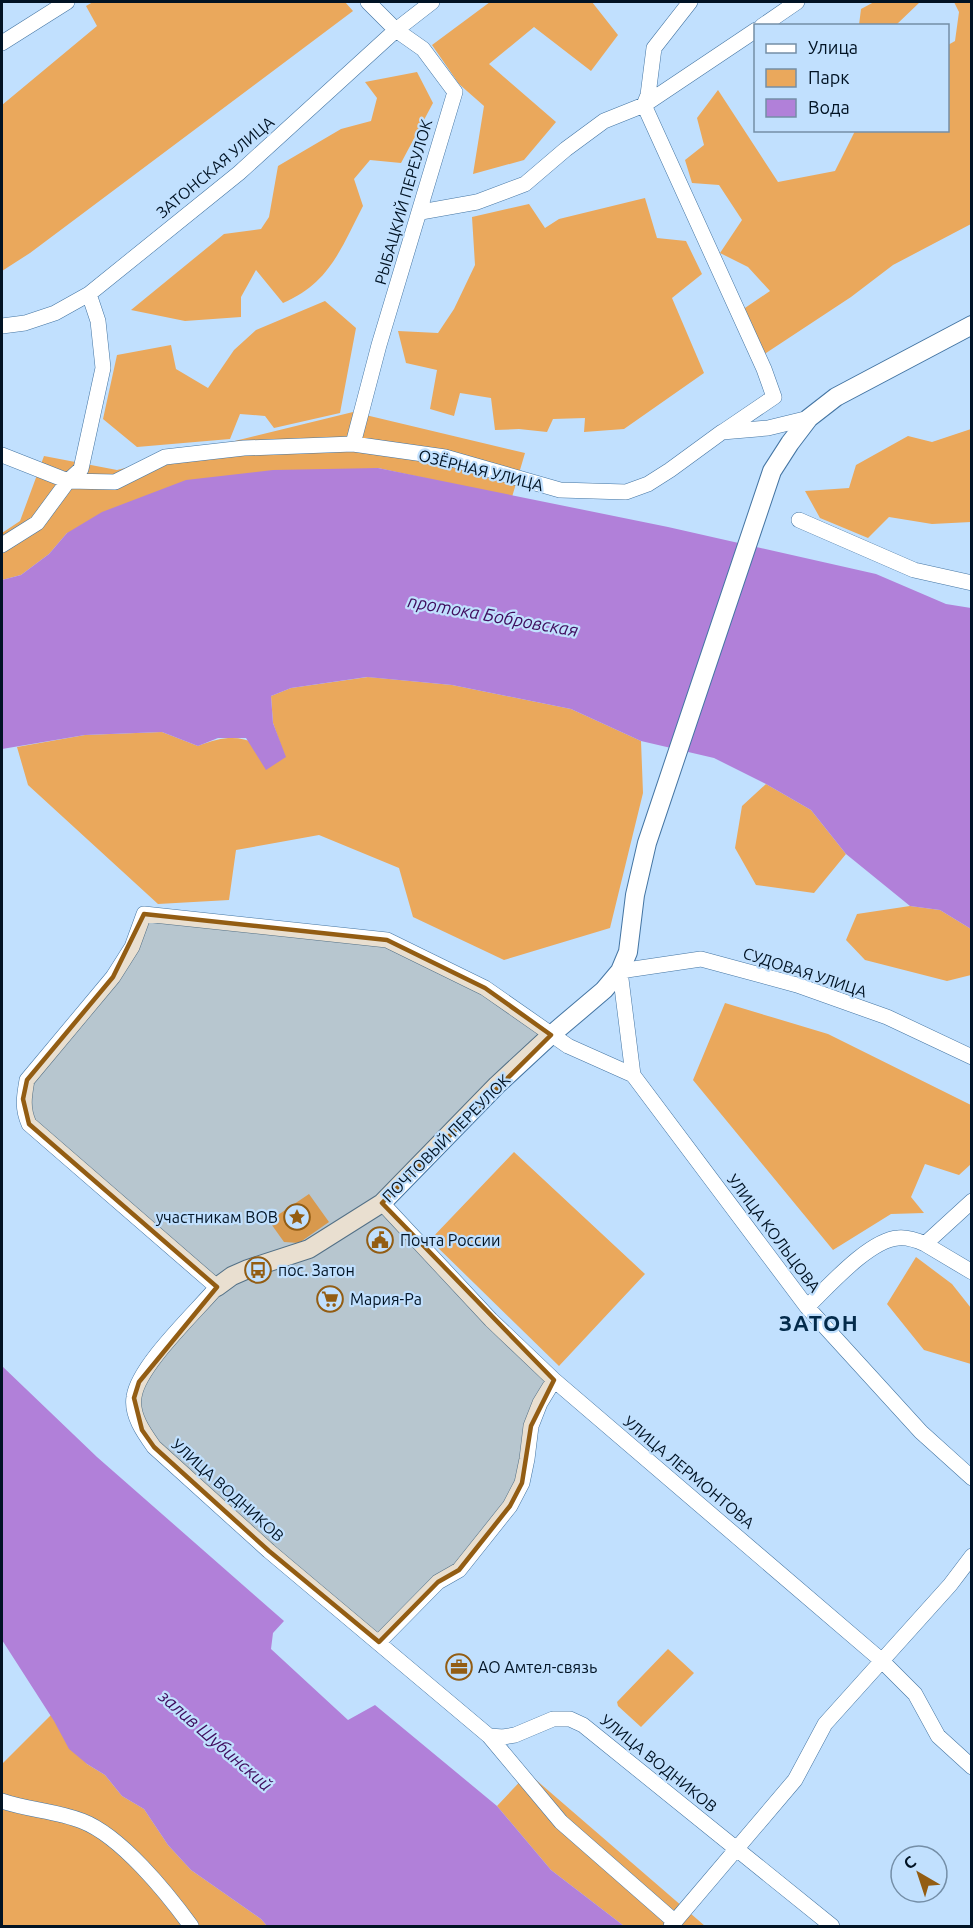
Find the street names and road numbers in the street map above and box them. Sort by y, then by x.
street label: ЗАТОНСКАЯ УЛИЦА [153,112,278,221]
street label: РЫБАЦКИЙ ПЕРЕУЛОК [370,117,435,287]
street label: ОЗЁРНАЯ УЛИЦА [417,446,546,494]
street label: СУДОВАЯ УЛИЦА [741,943,870,1001]
street label: ПОЧТОВЫЙ ПЕРЕУЛОК [378,1069,514,1206]
street label: УЛИЦА КОЛЬЦОВА [724,1171,825,1296]
street label: УЛИЦА ЛЕРМОНТОВА [620,1412,758,1532]
street label: УЛИЦА ВОДНИКОВ [168,1435,288,1545]
street label: УЛИЦА ВОДНИКОВ [597,1711,721,1815]

